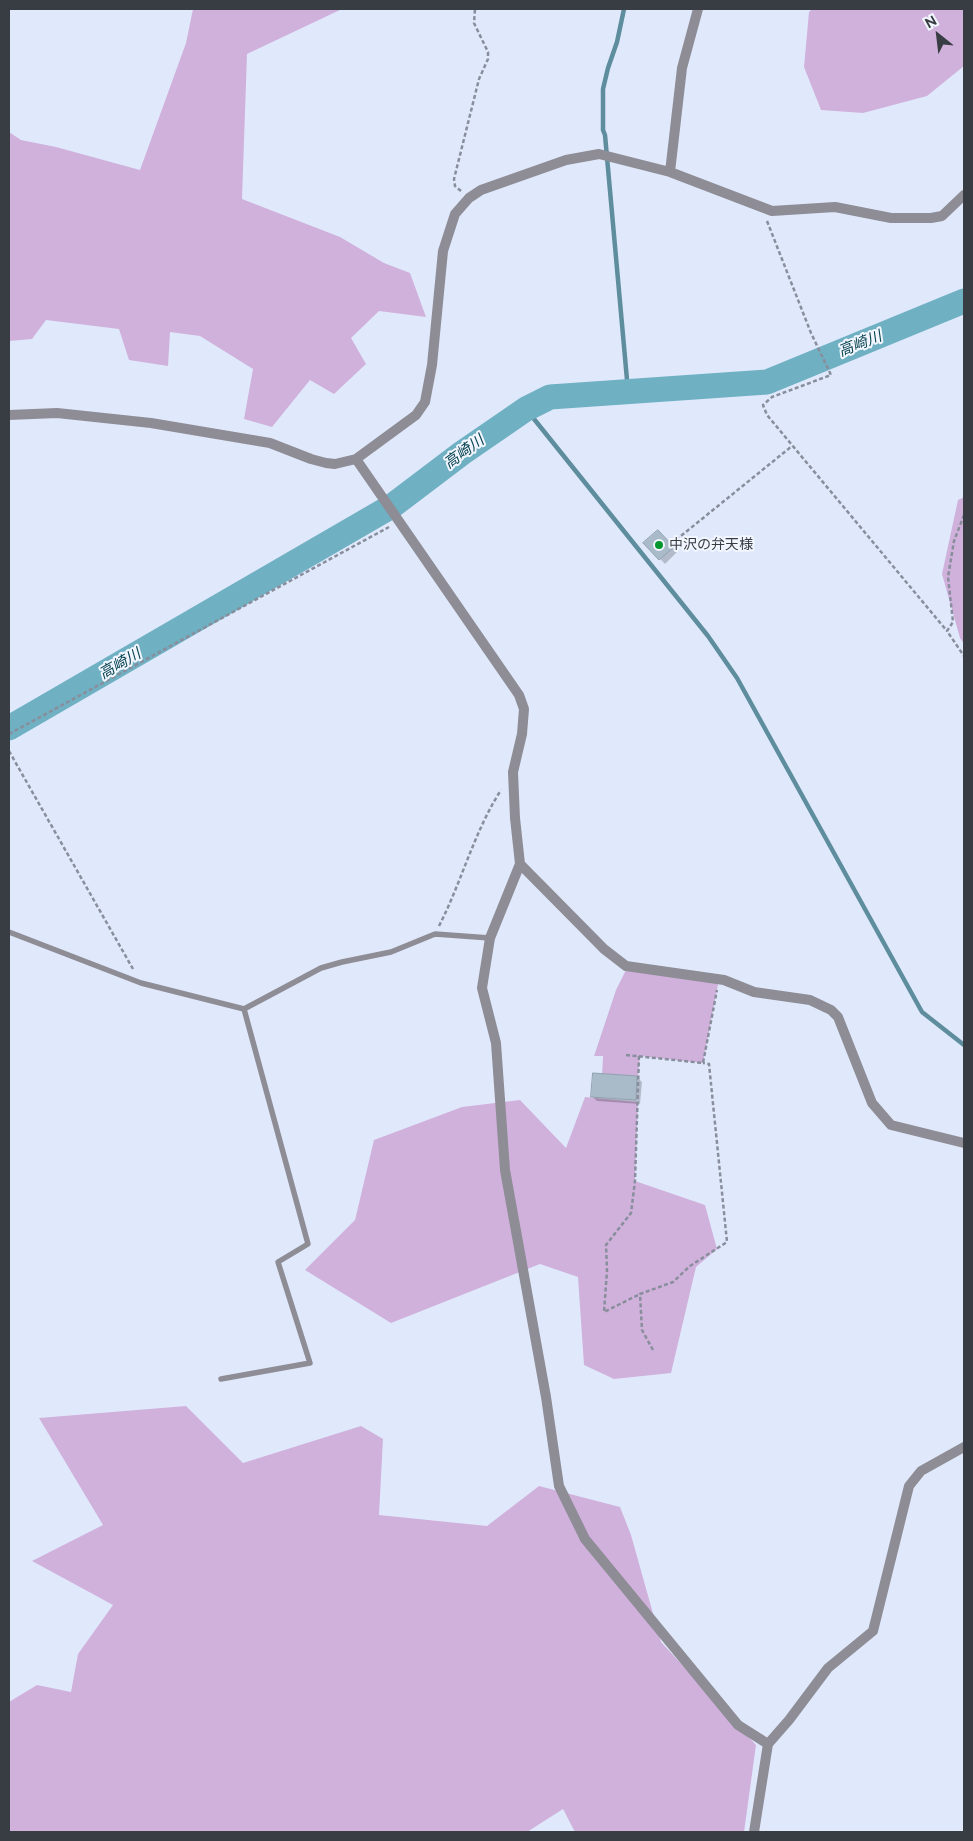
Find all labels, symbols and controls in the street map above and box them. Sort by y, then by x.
north arrow [913,10,963,60]
text: N [922,12,939,31]
water label: 高崎川 [836,327,884,361]
water label: 高崎川 [441,431,487,473]
place label: 中沢の弁天様 [669,537,753,553]
marker: 中沢の弁天様 [653,539,665,551]
water label: 高崎川 [96,645,144,683]

